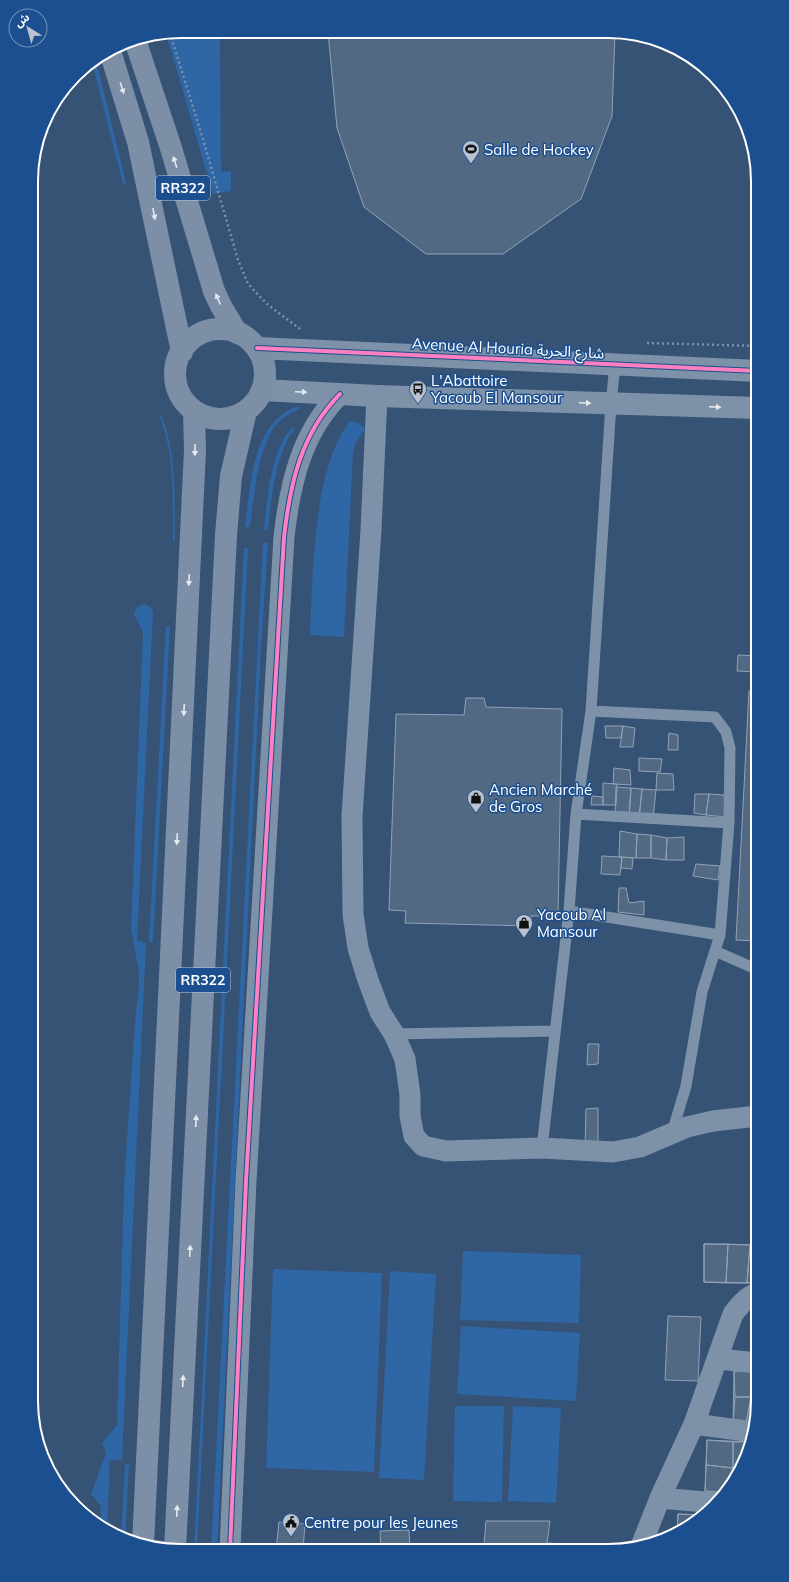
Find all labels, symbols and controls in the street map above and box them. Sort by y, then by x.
north arrow [8,8,48,48]
text: ش [12,10,32,30]
one-way arrow [119,82,125,94]
sports icon: Salle de Hockey [461,139,481,164]
place label: Salle de Hockey [484,140,594,159]
one-way arrow [172,155,178,167]
road number: RR322 [156,176,210,200]
one-way arrow [151,208,157,220]
one-way arrow [215,294,221,305]
street label: Avenue Al Houria شارع الحرية [411,333,605,366]
place label: L'Abattoire Yacoub El Mansour [430,371,563,407]
bus stop icon: L'Abattoire Yacoub El Mansour [408,379,428,404]
one-way arrow [295,389,307,396]
one-way arrow [579,400,592,406]
one-way arrow [709,403,721,410]
one-way arrow [192,444,198,457]
one-way arrow [186,574,193,586]
one-way arrow [180,704,187,716]
place label: Ancien Marché de Gros [489,780,592,816]
shop icon: Ancien Marché de Gros [466,788,486,813]
one-way arrow [174,833,181,845]
place label: Yacoub Al Mansour [536,905,606,941]
shop icon: Yacoub Al Mansour [514,913,534,938]
road number: RR322 [176,968,230,992]
one-way arrow [193,1114,199,1127]
one-way arrow [186,1245,193,1257]
one-way arrow [180,1374,186,1387]
one-way arrow [173,1505,180,1517]
public building icon: Centre pour les Jeunes [281,1512,301,1537]
place label: Centre pour les Jeunes [304,1513,458,1532]

